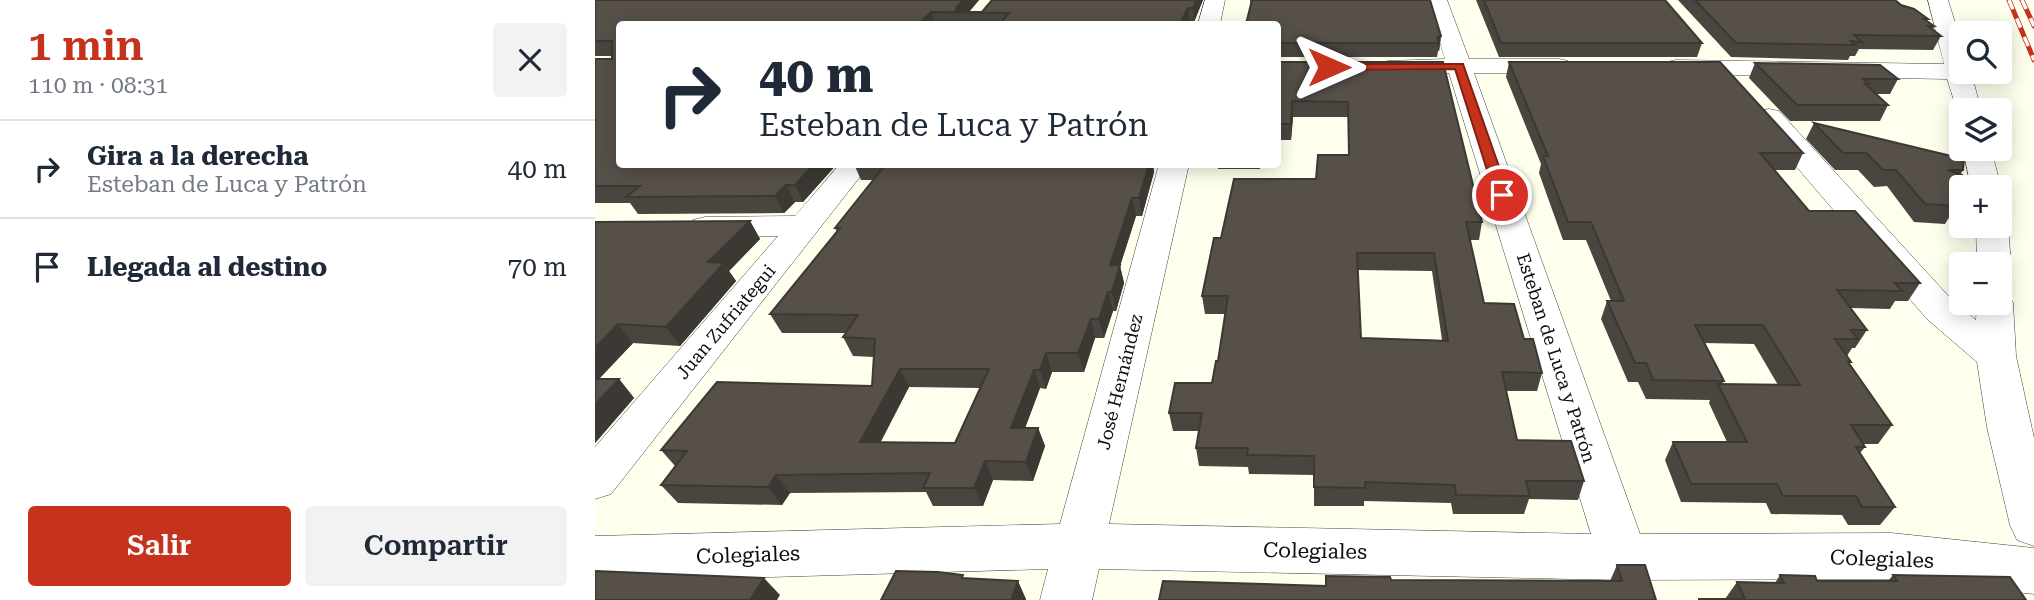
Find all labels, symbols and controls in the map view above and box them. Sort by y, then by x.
text: 1 min [28,21,144,70]
map controls [1949,21,2012,315]
button: search [1949,21,2012,84]
button: close [493,23,567,97]
position arrow [1292,30,1366,104]
text: 40 m [759,47,874,104]
icon: right [644,49,735,140]
text: 110 m · 08:31 [28,72,168,99]
button: layers [1949,98,2012,161]
text: Esteban de Luca y Patrón [759,106,1148,144]
text: Gira a la derecha [87,141,308,171]
icon: right [28,150,66,188]
text: 40 m [508,154,567,184]
pin [1472,165,1532,225]
text: Esteban de Luca y Patrón [87,171,367,198]
button: + [1949,175,2012,238]
icon: arrive [1483,176,1521,214]
icon: arrive [28,248,66,286]
street label: Esteban de Luca y Patrón [1513,250,1600,466]
text: Llegada al destino [87,252,327,282]
text: 70 m [508,252,567,282]
button: − [1949,252,2012,315]
street label: Juan Zufriategui [672,260,780,383]
street label: José Hernández [1093,312,1147,452]
button: Salir [28,506,291,586]
button: Compartir [305,506,567,586]
street label: Colegiales [1263,538,1367,564]
street label: Colegiales [696,541,800,569]
street label: Colegiales [1830,545,1934,573]

